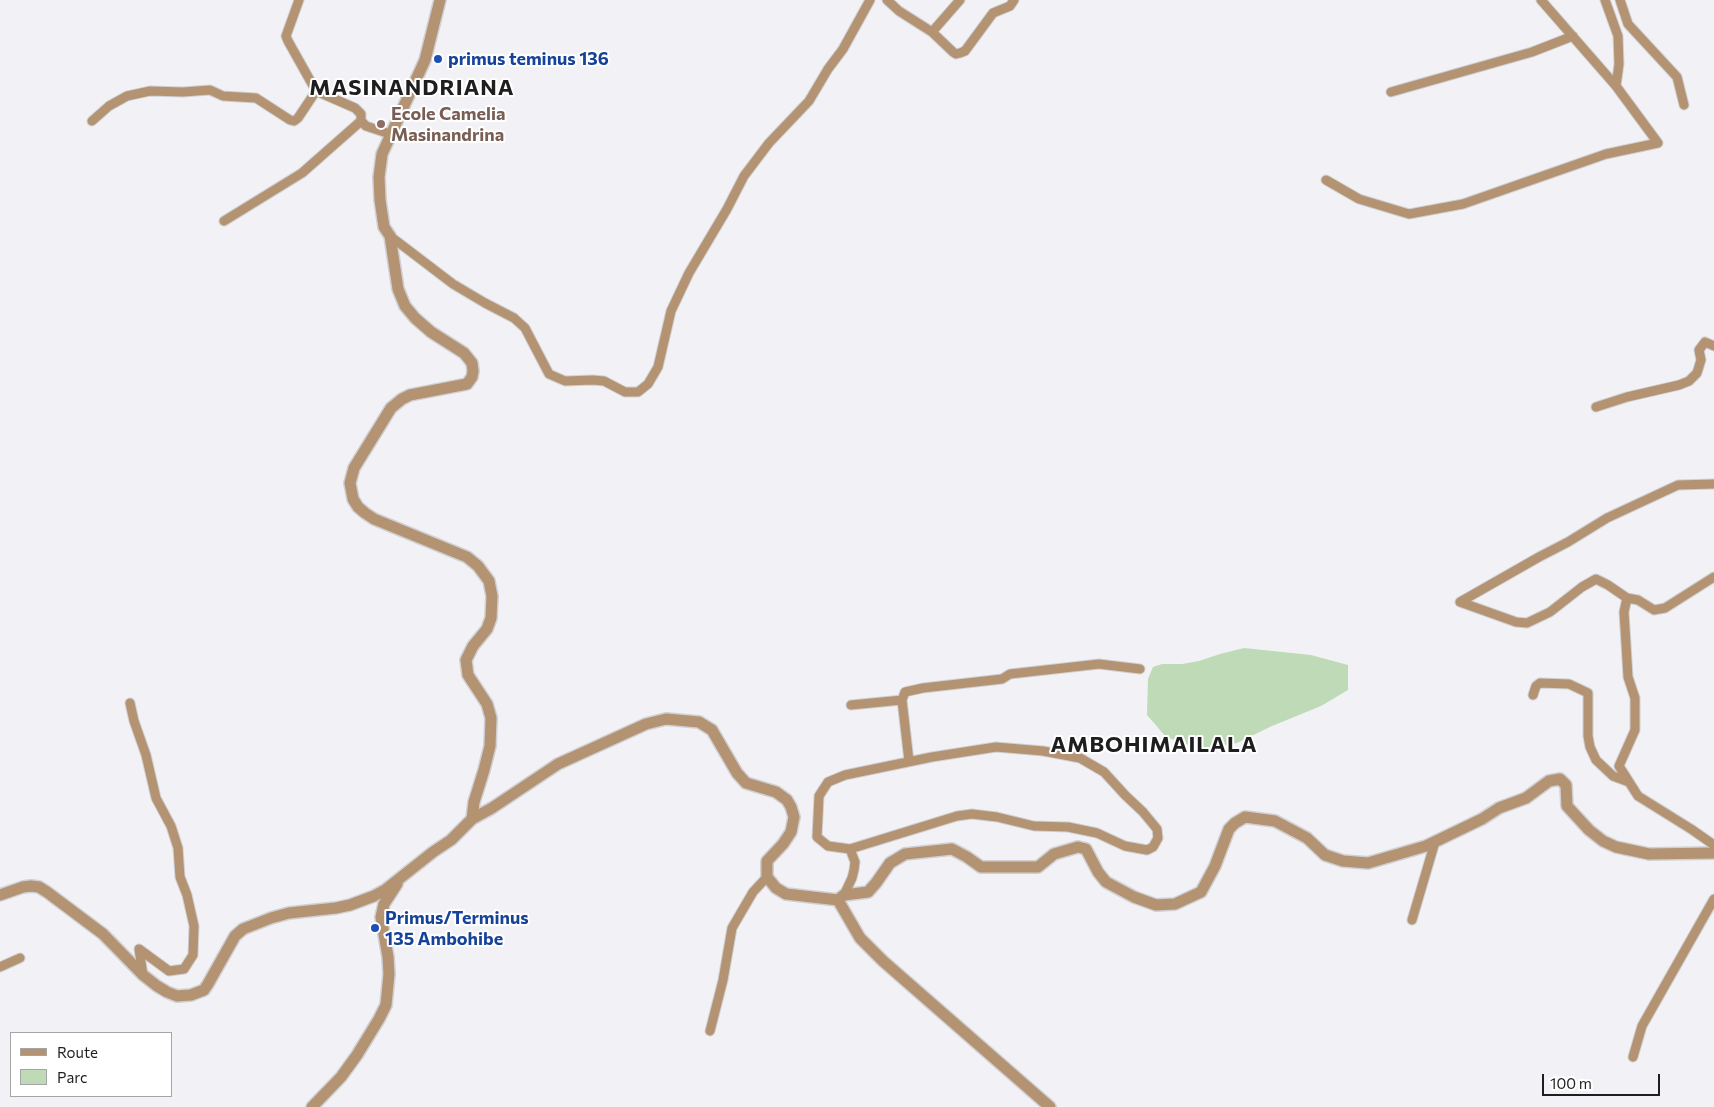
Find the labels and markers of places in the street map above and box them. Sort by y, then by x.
place label: primus teminus 136 [448,48,609,70]
marker: primus teminus 136 [432,53,444,65]
place label: Ecole Camelia Masinandrina [391,103,505,146]
marker: Ecole Camelia Masinandrina [375,118,387,130]
place label: Primus/Terminus 135 Ambohibe [385,907,529,950]
marker: Primus/Terminus 135 Ambohibe [369,922,381,934]

